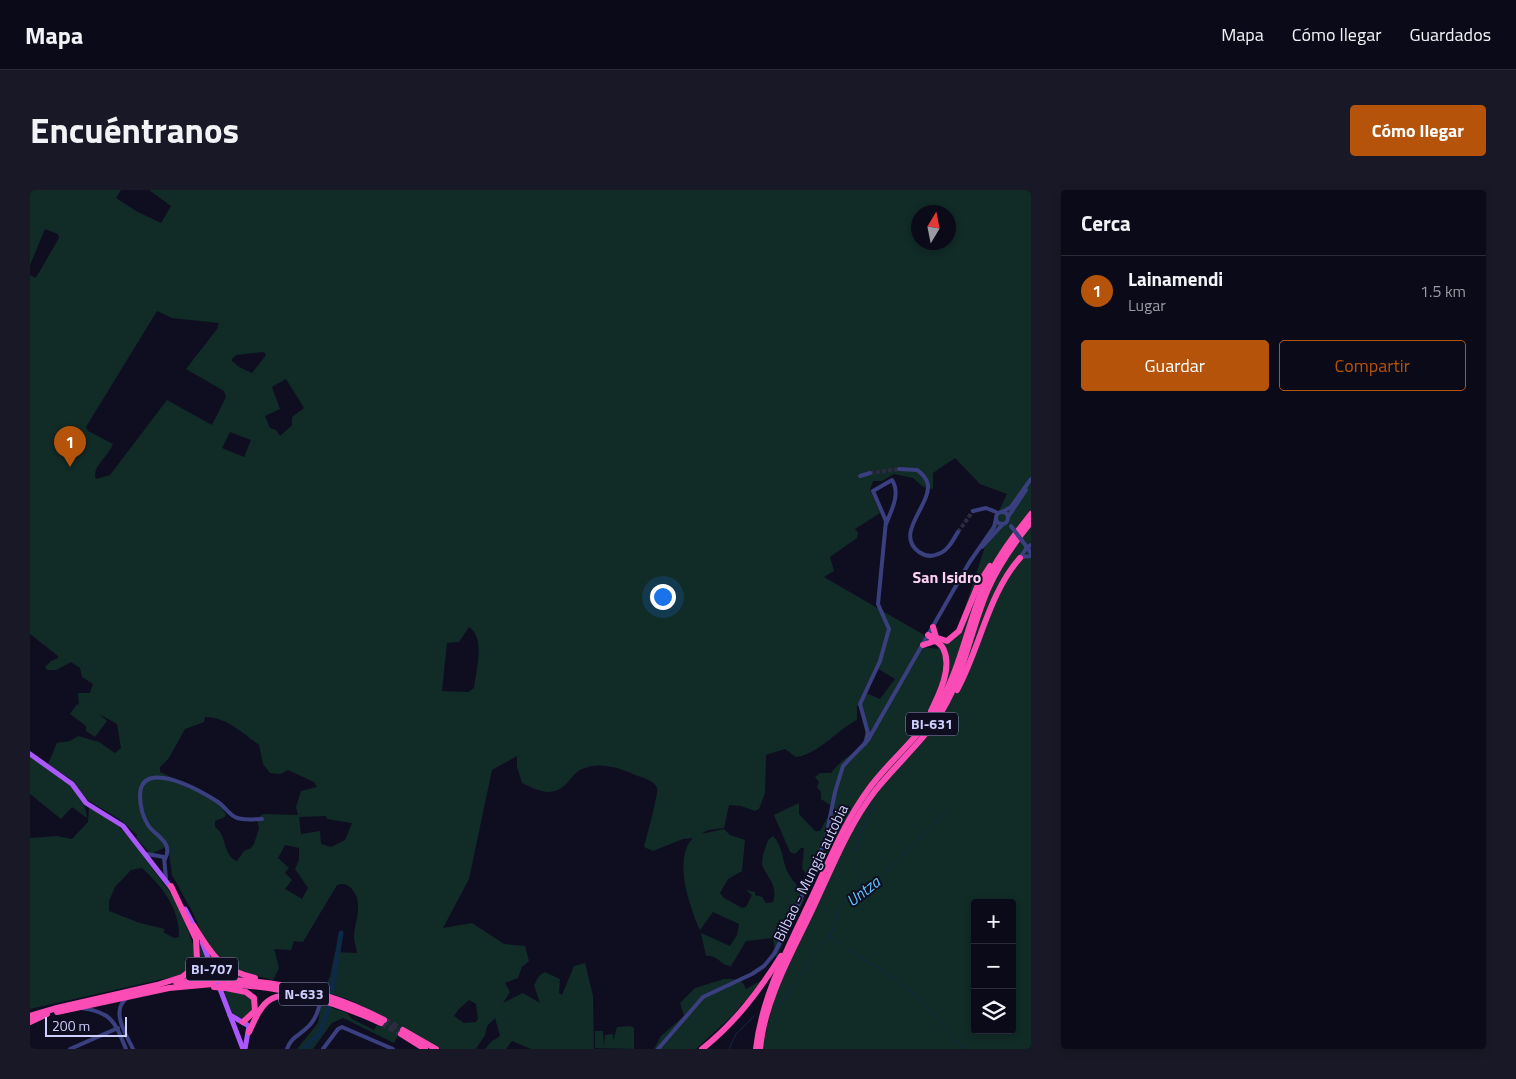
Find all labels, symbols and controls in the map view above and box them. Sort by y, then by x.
text: Mapa [25,17,83,53]
text: Mapa [1221,21,1264,48]
text: Cómo llegar [1292,21,1381,48]
text: Guardados [1409,21,1491,48]
text: Encuéntranos [30,103,239,157]
button: Cómo llegar [1350,105,1486,156]
north arrow [911,205,956,250]
text: Cerca [1081,207,1131,239]
text: Lainamendi [1128,264,1223,293]
text: 1 [1093,279,1101,303]
text: 1.5 km [1420,279,1466,303]
text: Lugar [1128,293,1166,317]
button: Guardar [1081,340,1269,391]
button: Compartir [1279,340,1466,391]
pin: 1 [54,426,86,467]
district label: San Isidro [913,565,981,589]
your location [650,584,676,610]
road number: BI-631 [906,712,958,736]
street label: Bilbao - Mungia autobia [767,800,854,945]
water label: Untza [841,870,886,912]
map controls [971,899,1016,1034]
button: + [971,899,1016,944]
button: − [971,944,1016,989]
road number: BI-707 [186,958,238,981]
road number: N-633 [279,982,329,1006]
button: layers [971,989,1016,1034]
scale bar [45,1014,128,1037]
text: 200 m [52,1015,90,1036]

